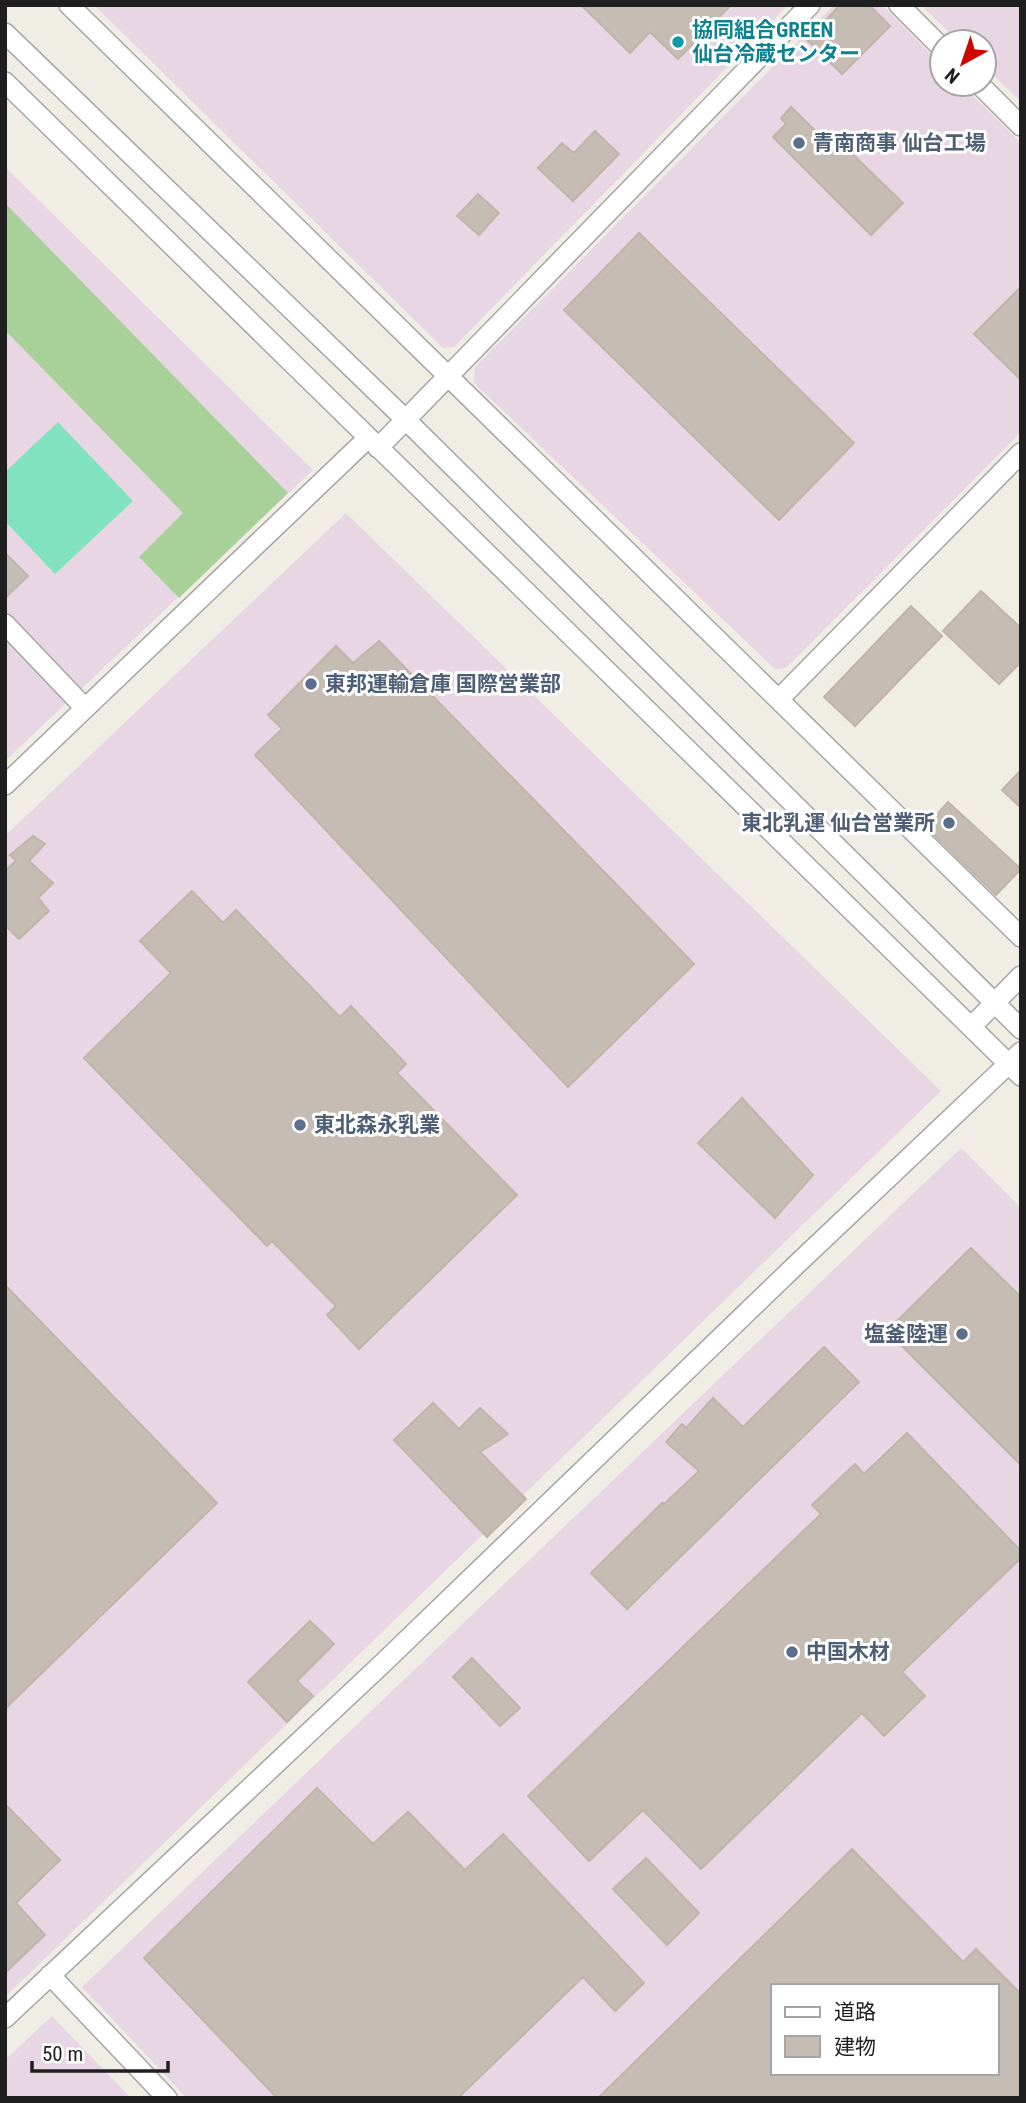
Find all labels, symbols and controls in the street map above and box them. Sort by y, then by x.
place label: 協同組合GREEN 仙台冷蔵センター [692,18,860,66]
north arrow [928,28,998,98]
marker: 協同組合GREEN 仙台冷蔵センター [670,34,686,50]
text: N [941,63,964,88]
place label: 青南商事 仙台工場 [813,131,986,155]
marker: 青南商事 仙台工場 [791,135,807,151]
place label: 東邦運輸倉庫 国際営業部 [325,672,561,696]
marker: 東邦運輸倉庫 国際営業部 [303,676,319,692]
place label: 東北乳運 仙台営業所 [741,811,935,835]
marker: 東北乳運 仙台営業所 [941,815,957,831]
place label: 東北森永乳業 [314,1113,440,1137]
marker: 東北森永乳業 [292,1117,308,1133]
place label: 塩釜陸運 [864,1322,948,1346]
marker: 塩釜陸運 [954,1326,970,1342]
place label: 中国木材 [806,1640,890,1664]
marker: 中国木材 [784,1644,800,1660]
legend [771,1984,998,2075]
text: 道路 [834,2000,876,2024]
scale bar [32,2030,168,2074]
text: 建物 [834,2035,876,2059]
text: 50 m [42,2042,83,2066]

